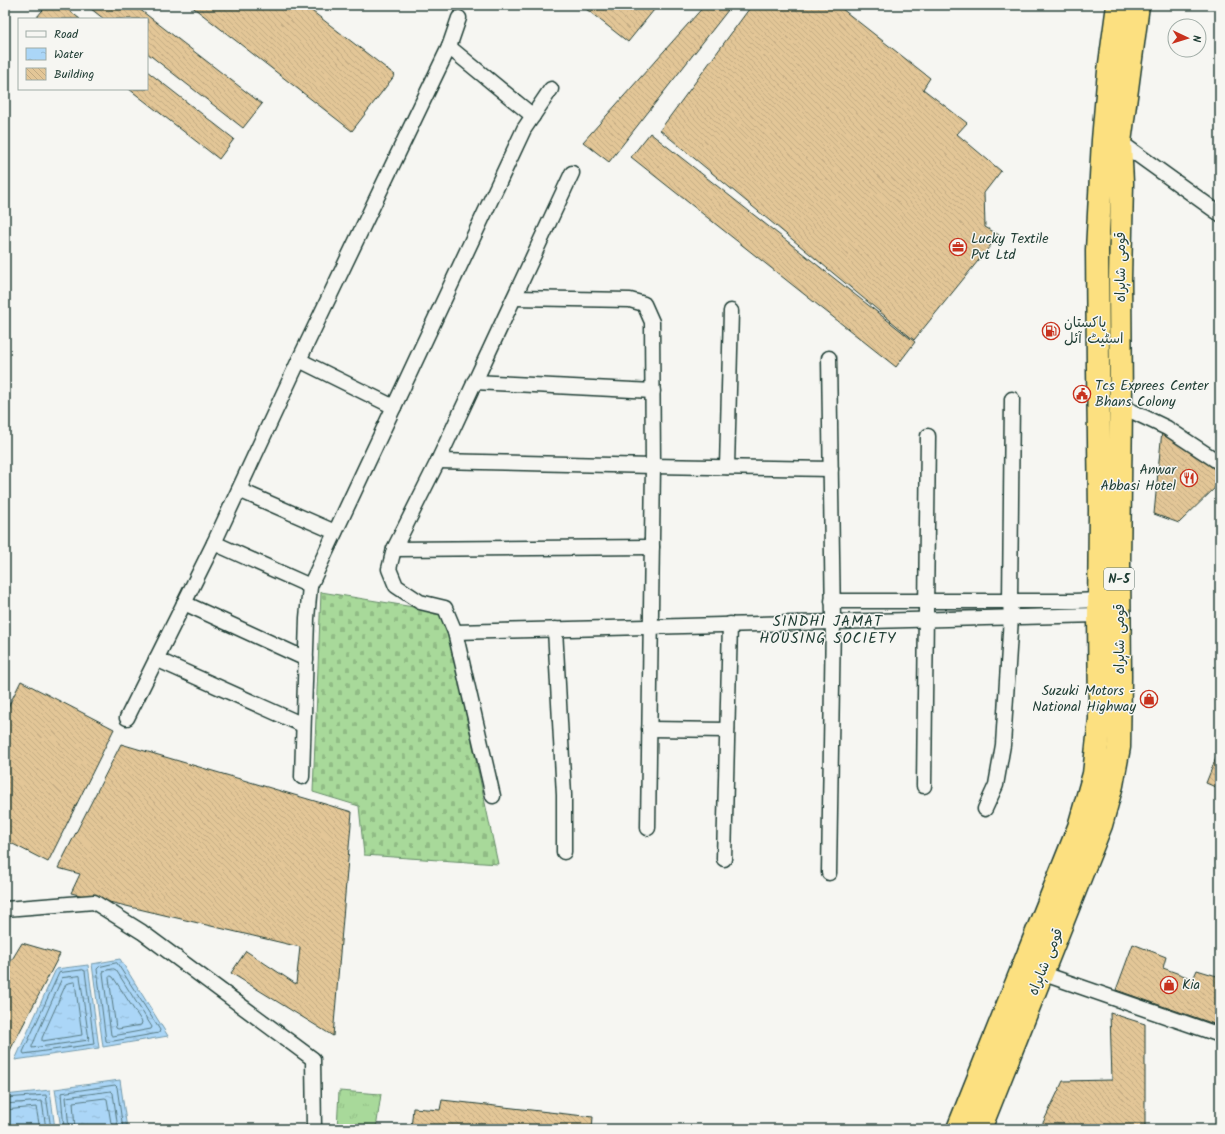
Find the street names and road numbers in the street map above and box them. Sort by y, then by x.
street label: قومی شاہراہ [1110,232,1132,302]
road number: N-5 [1104,568,1134,590]
street label: قومی شاہراہ [1109,604,1131,674]
street label: قومی شاہراہ [1023,925,1069,999]

